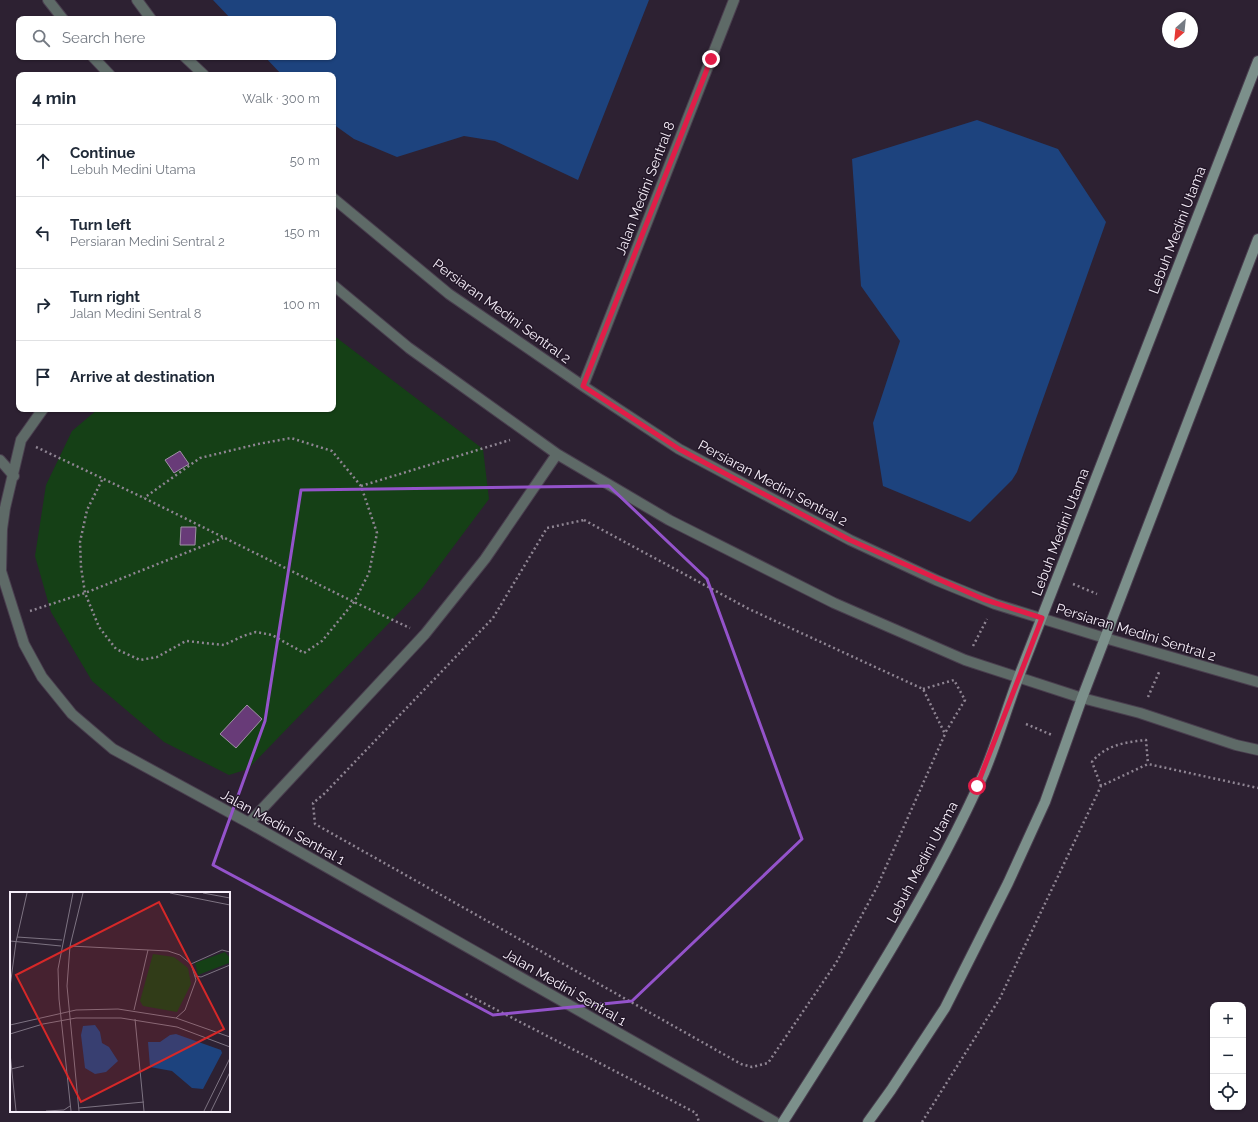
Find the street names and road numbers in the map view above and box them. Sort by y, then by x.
street label: Jalan Medini Sentral 8 [612,119,678,257]
street label: Lebuh Medini Utama [1145,164,1209,296]
street label: Persiaran Medini Sentral 2 [430,256,574,366]
street label: Persiaran Medini Sentral 2 [696,437,850,529]
street label: Lebuh Medini Utama [1028,466,1092,598]
street label: Persiaran Medini Sentral 2 [1054,600,1218,664]
street label: Jalan Medini Sentral 1 [218,786,348,868]
street label: Lebuh Medini Utama [883,799,961,925]
street label: Jalan Medini Sentral 1 [501,945,629,1029]

